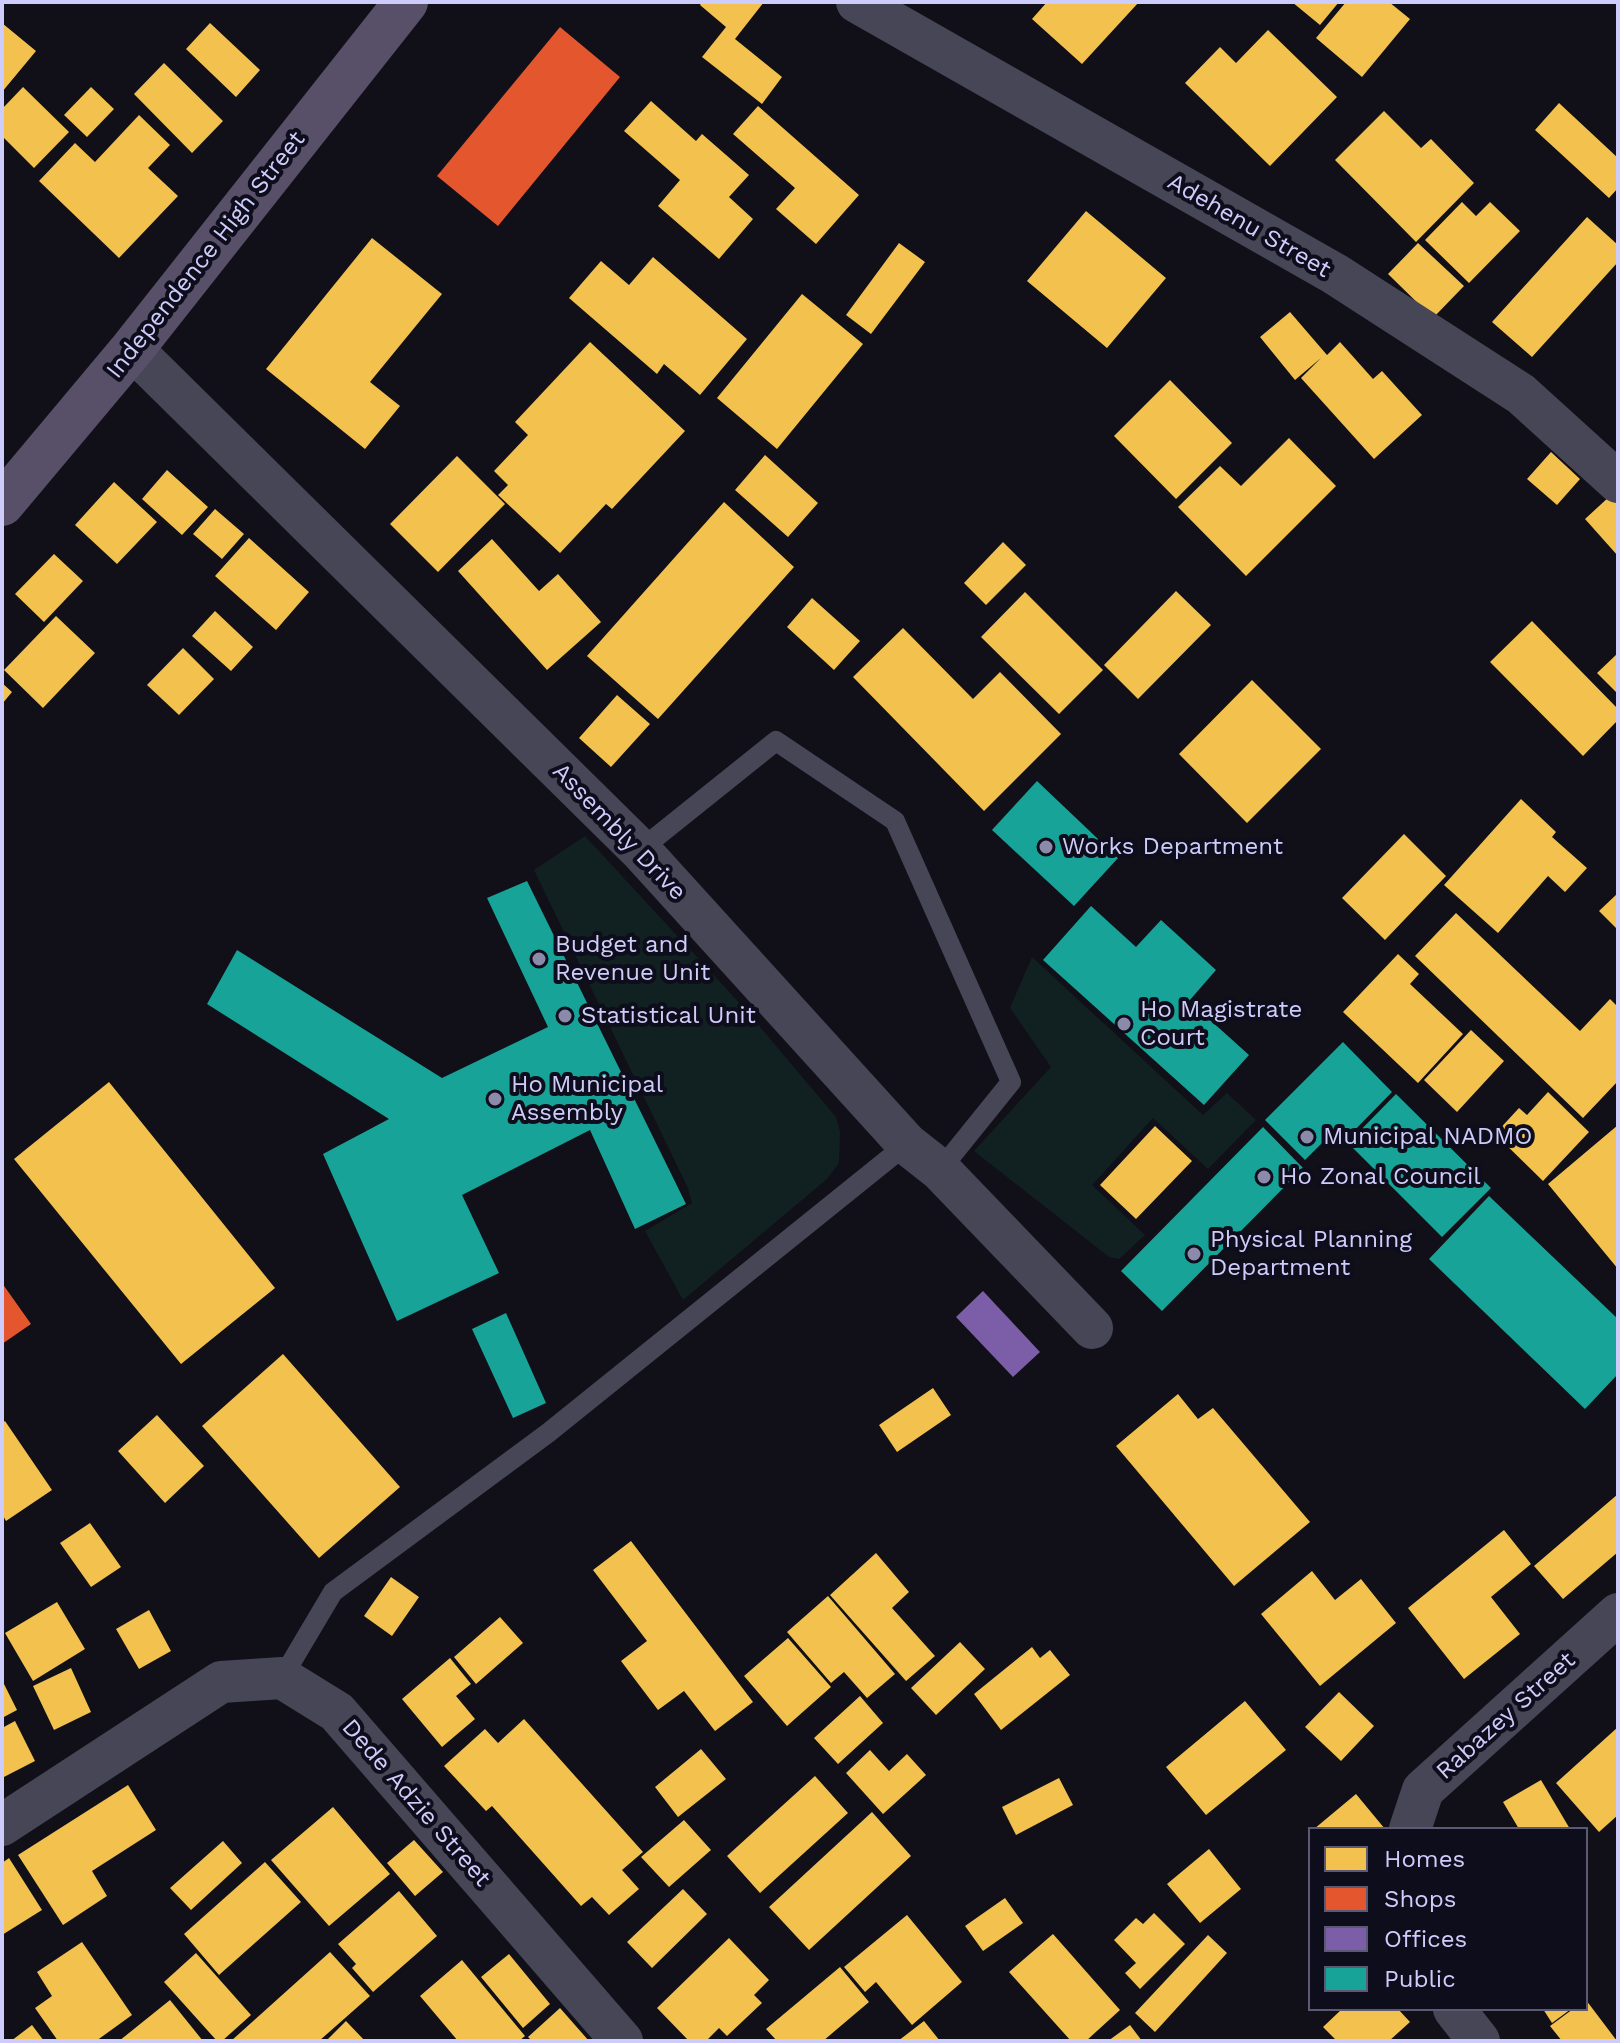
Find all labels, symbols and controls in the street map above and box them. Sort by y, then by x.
street label: Independence High Street [101,126,311,384]
street label: Adehenu Street [1162,168,1336,284]
street label: Assembly Drive [546,757,692,907]
place label: Works Department [1062,833,1283,861]
marker: Works Department [1037,838,1055,856]
place label: Budget and Revenue Unit [555,931,710,987]
marker: Budget and Revenue Unit [530,950,548,968]
place label: Ho Magistrate Court [1140,996,1302,1052]
place label: Statistical Unit [581,1002,756,1030]
marker: Statistical Unit [556,1007,574,1025]
marker: Ho Magistrate Court [1115,1015,1133,1033]
place label: Ho Municipal Assembly [511,1071,663,1127]
marker: Ho Municipal Assembly [486,1090,504,1108]
place label: Municipal NADMO [1323,1123,1533,1151]
marker: Municipal NADMO [1298,1128,1316,1146]
place label: Ho Zonal Council [1280,1163,1481,1191]
marker: Ho Zonal Council [1255,1168,1273,1186]
place label: Physical Planning Department [1210,1226,1412,1282]
marker: Physical Planning Department [1185,1245,1203,1263]
street label: Rabazey Street [1431,1646,1581,1786]
street label: Dede Adzie Street [335,1713,497,1893]
legend [1308,1827,1588,2011]
text: Homes [1384,1845,1465,1873]
text: Shops [1384,1885,1456,1913]
text: Offices [1384,1925,1467,1953]
text: Public [1384,1965,1456,1993]

